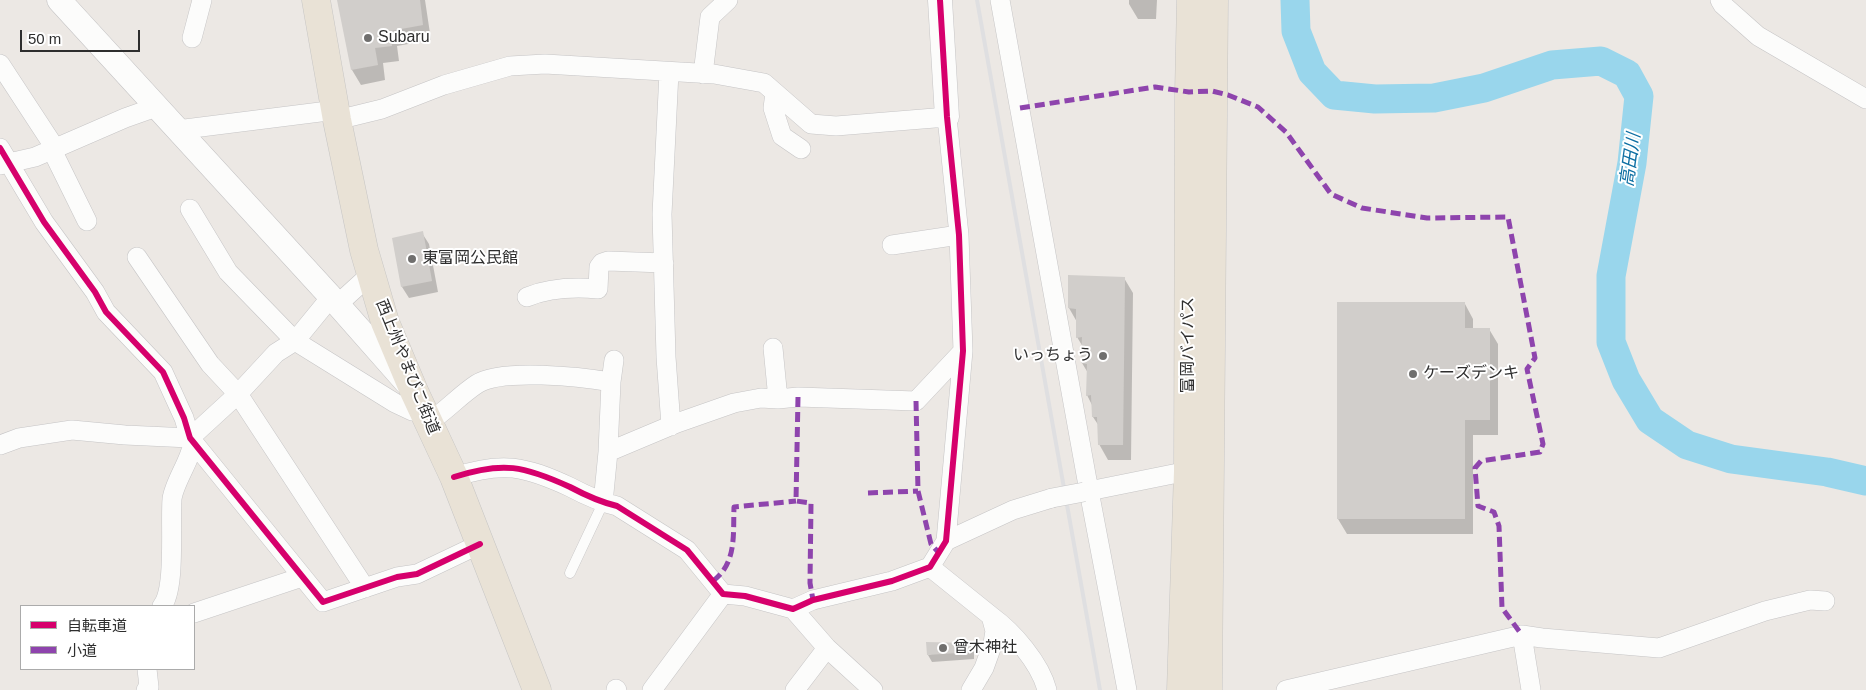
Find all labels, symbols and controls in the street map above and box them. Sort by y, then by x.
scale bar [22,20,142,52]
place label: Subaru [378,28,430,48]
text: 50 m [28,30,61,47]
marker: Subaru [362,32,374,44]
water label: 高田川 [1617,132,1645,188]
place label: 東富岡公民館 [422,249,518,269]
marker: 東富岡公民館 [406,253,418,265]
street label: 西上州やまびこ街道 [371,297,443,437]
street label: 富岡バイパス [1179,297,1199,393]
place label: いっちょう [1013,346,1093,366]
marker: いっちょう [1097,350,1109,362]
place label: ケーズデンキ [1423,364,1519,384]
marker: ケーズデンキ [1407,368,1419,380]
legend [20,605,195,670]
text: 自転車道 [67,617,127,634]
place label: 曾木神社 [953,638,1017,658]
text: 小道 [67,642,97,659]
marker: 曾木神社 [937,642,949,654]

